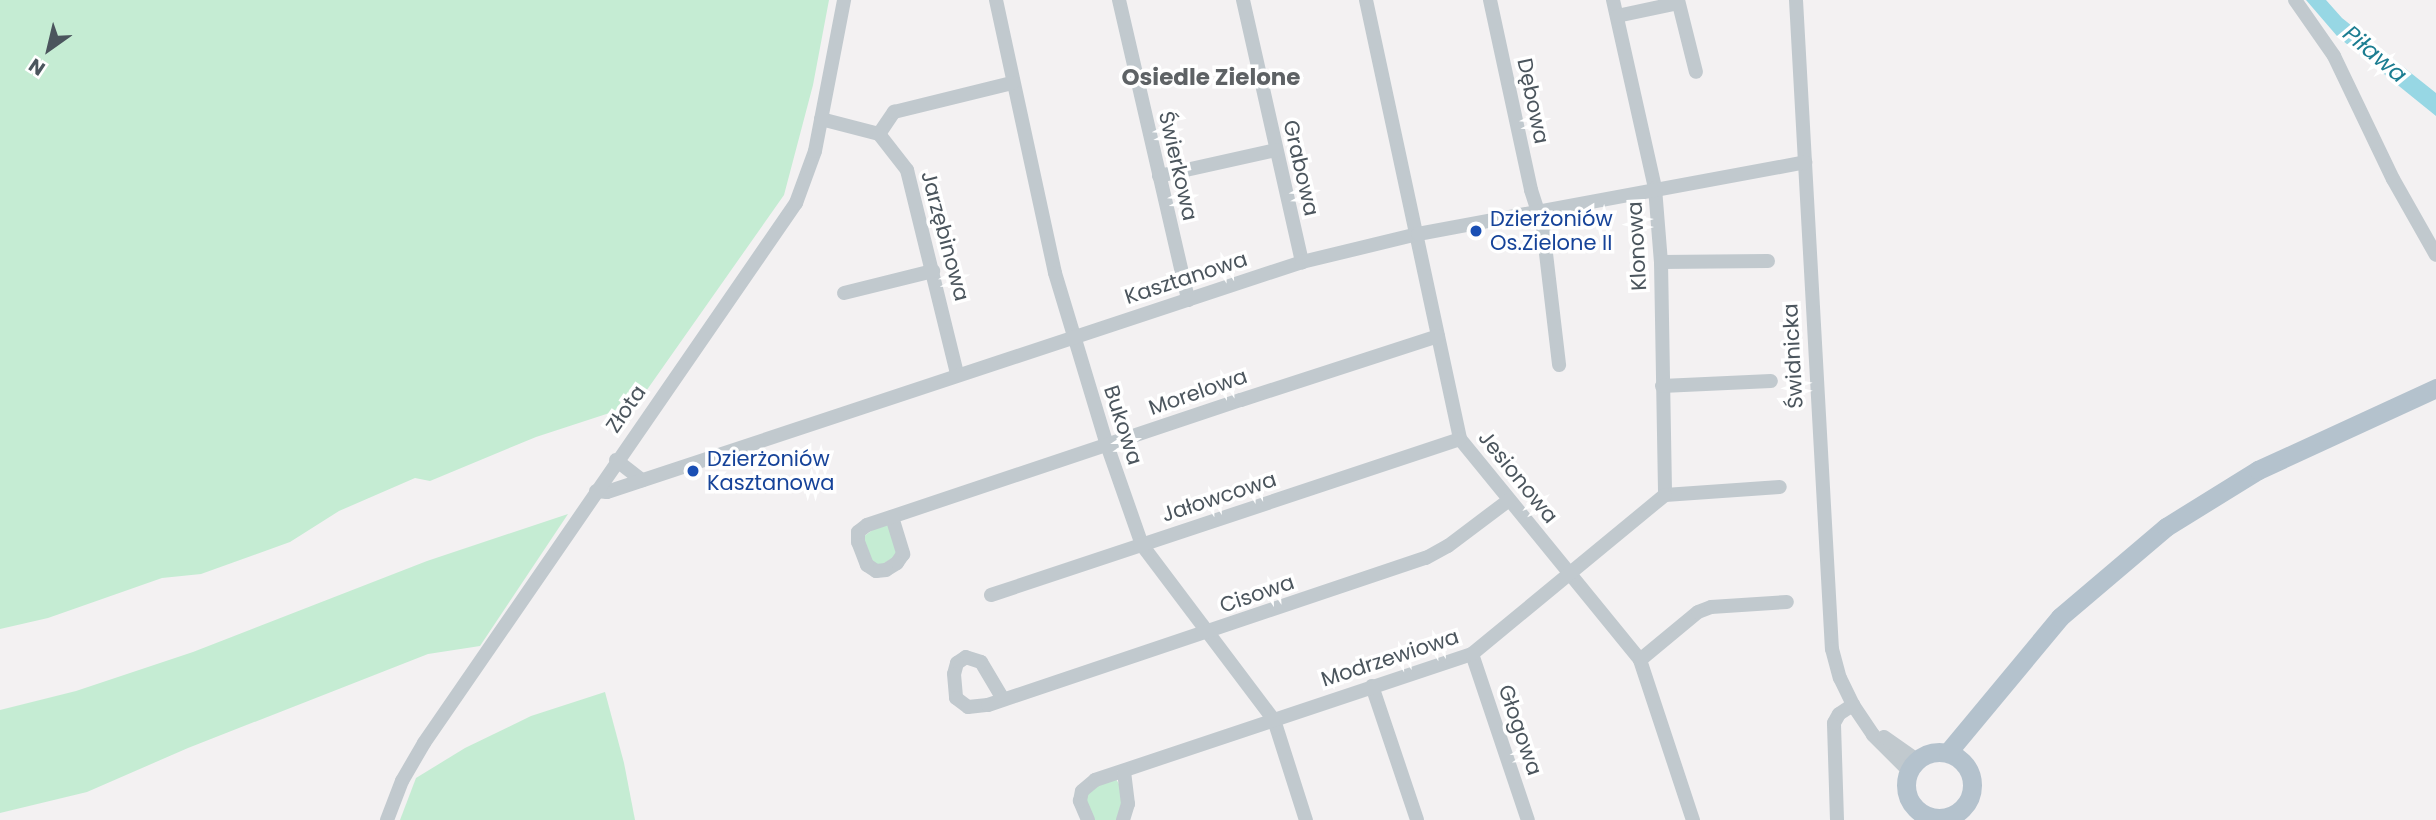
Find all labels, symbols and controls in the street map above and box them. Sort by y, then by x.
north arrow [14,14,84,84]
water label: Piława [2338,19,2412,89]
text: N [24,52,50,82]
street label: Dębowa [1512,56,1554,146]
district label: Osiedle Zielone [1121,63,1301,91]
street label: Świerkowa [1153,109,1203,223]
street label: Grabowa [1278,118,1324,218]
street label: Jarzębinowa [916,168,974,304]
street label: Klonowa [1622,201,1652,291]
place label: Dzierżoniów Os.Zielone II [1490,206,1613,256]
marker: Dzierżoniów Os.Zielone II [1468,223,1484,239]
street label: Kasztanowa [1122,246,1250,310]
street label: Świdnicka [1778,303,1808,409]
street label: Morelowa [1145,363,1251,421]
street label: Złota [601,381,651,437]
street label: Bukowa [1098,382,1148,468]
street label: Jesionowa [1473,426,1563,528]
place label: Dzierżoniów Kasztanowa [707,446,834,496]
marker: Dzierżoniów Kasztanowa [685,463,701,479]
street label: Jałowcowa [1159,467,1279,527]
street label: Cisowa [1216,570,1298,618]
street label: Modrzewiowa [1318,624,1462,692]
street label: Głogowa [1493,681,1547,779]

